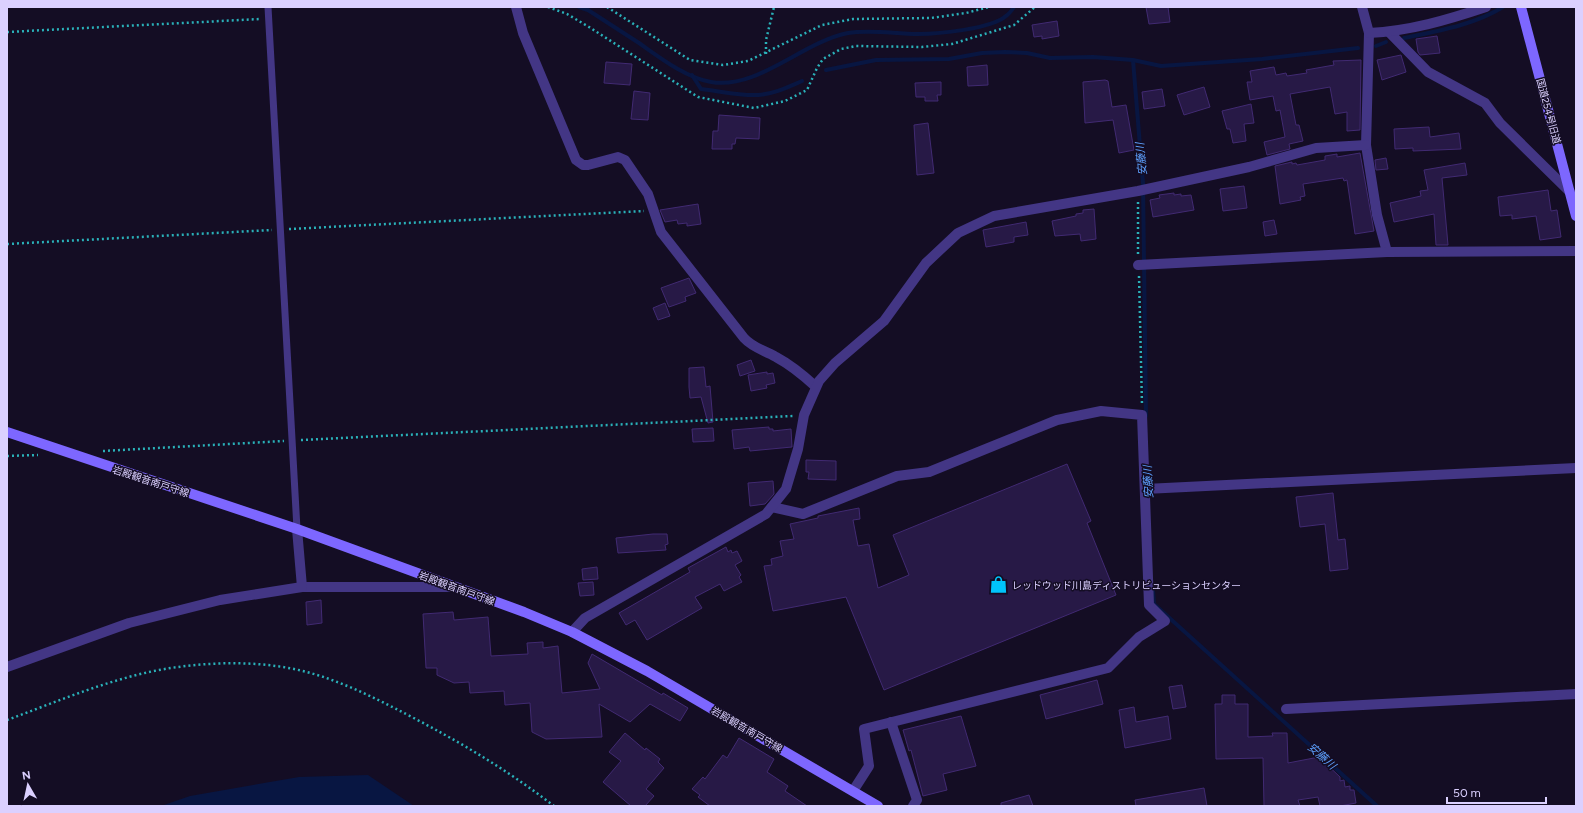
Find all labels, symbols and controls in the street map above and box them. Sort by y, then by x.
street label: 国道254号旧道 [1533,77,1564,145]
water label: 安藤川 [1133,141,1149,176]
street label: 岩殿観音南戸守線 [111,463,191,500]
water label: 安藤川 [1141,464,1156,499]
street label: 岩殿観音南戸守線 [417,569,497,608]
shop icon: レッドウッド川島ディストリビューションセンター [989,575,1009,595]
place label: レッドウッド川島ディストリビューションセンター [1012,579,1241,592]
street label: 岩殿観音南戸守線 [709,704,785,755]
water label: 安藤川 [1305,741,1339,773]
north arrow [8,765,48,805]
text: N [21,769,32,783]
scale bar [1447,779,1546,805]
text: 50 m [1453,786,1481,800]

